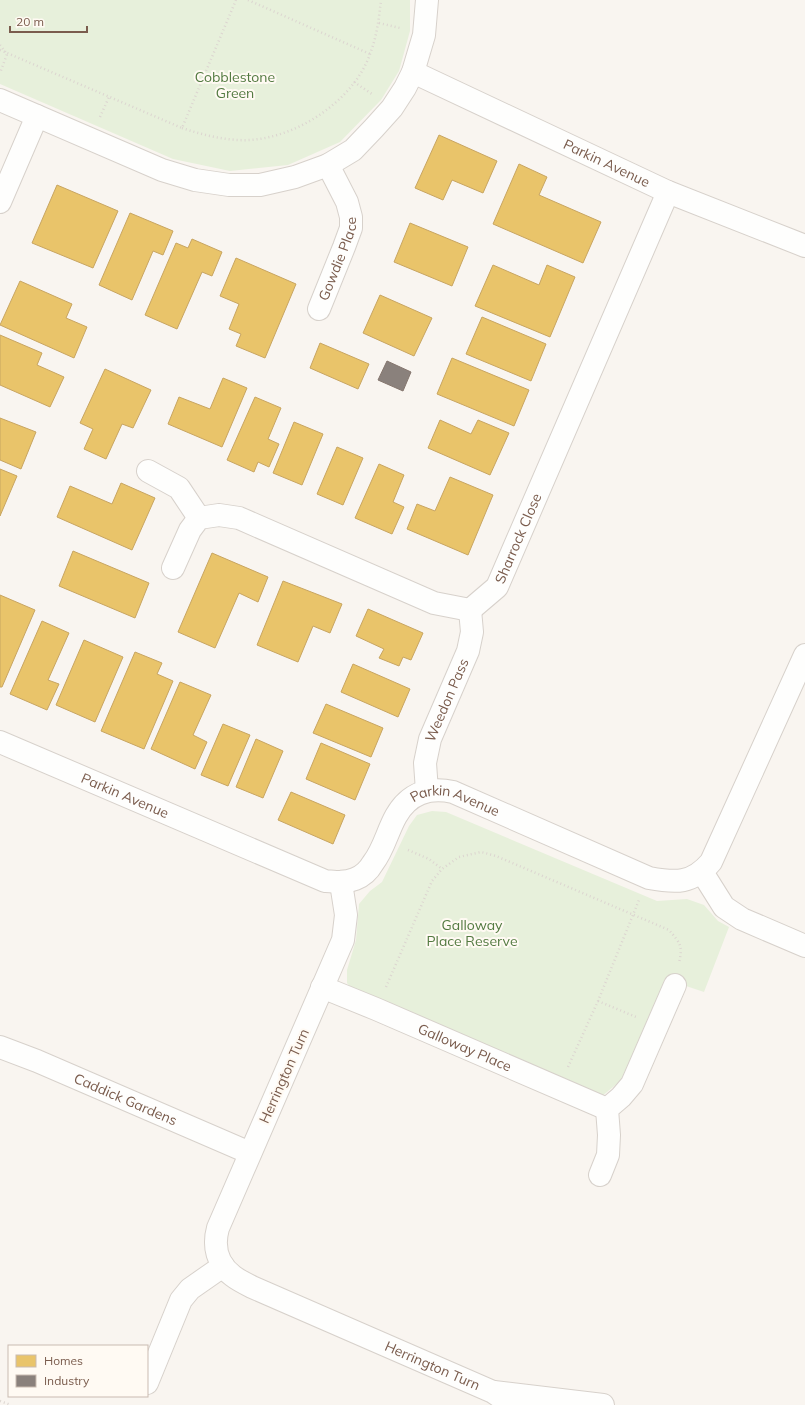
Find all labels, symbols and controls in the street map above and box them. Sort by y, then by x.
scale bar [10,8,87,34]
text: 20 m [16,14,44,29]
park label: Cobblestone Green [195,68,275,102]
street label: Parkin Avenue [560,135,653,191]
street label: Gowdie Place [314,217,360,303]
street label: Sharrock Close [491,490,546,586]
street label: Weedon Pass [421,655,473,745]
street label: Parkin Avenue [79,769,172,822]
street label: Parkin Avenue [407,781,502,820]
park label: Galloway Place Reserve [426,916,518,950]
street label: Galloway Place [415,1019,514,1076]
street label: Herrington Turn [255,1026,313,1126]
street label: Caddick Gardens [71,1069,180,1129]
street label: Herrington Turn [382,1337,483,1394]
legend [8,1345,148,1397]
text: Homes [44,1353,83,1368]
text: Industry [44,1373,90,1388]

